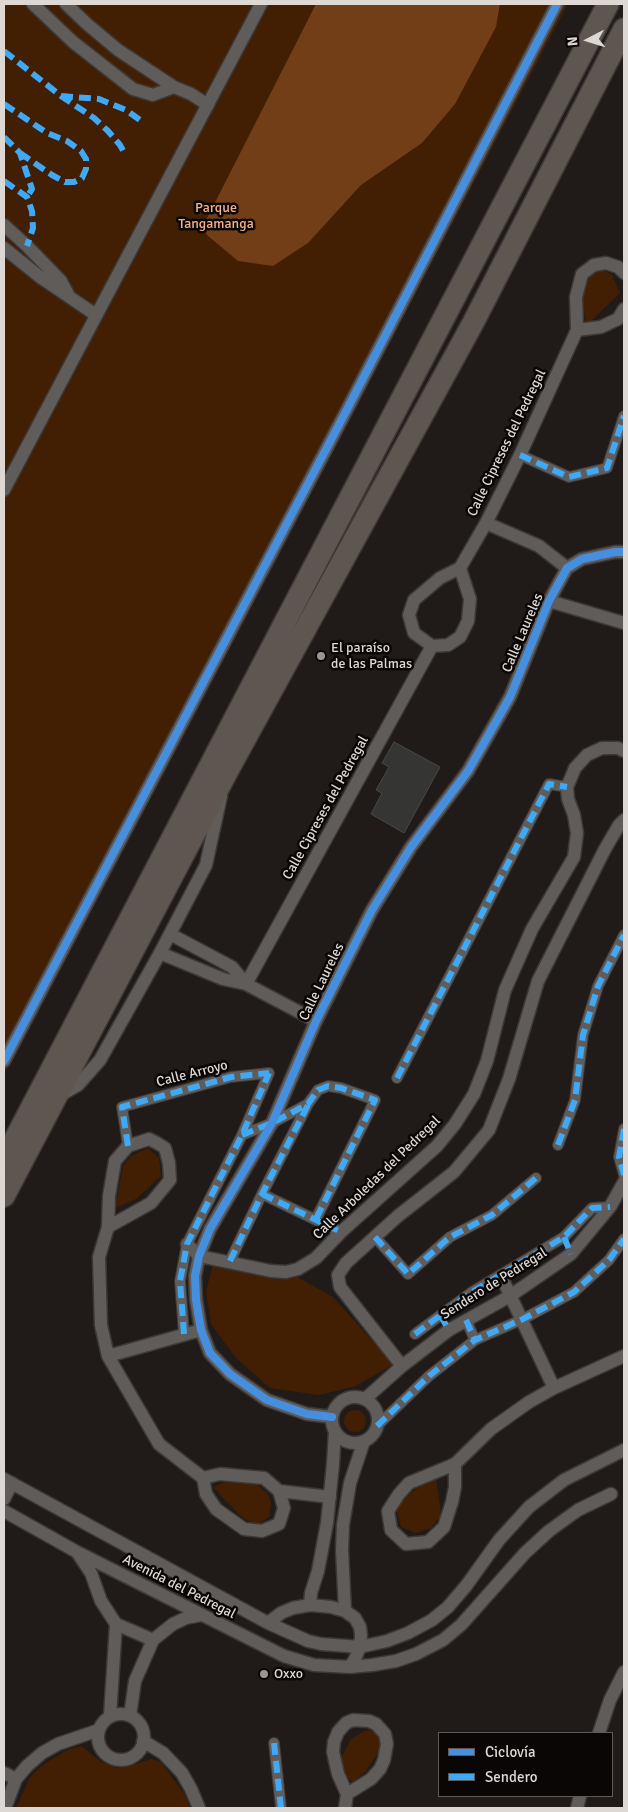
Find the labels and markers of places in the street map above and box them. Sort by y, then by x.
place label: El paraíso de las Palmas [331,640,412,672]
marker: El paraíso de las Palmas [315,650,327,662]
place label: Oxxo [274,1666,303,1682]
marker: Oxxo [258,1668,270,1680]

